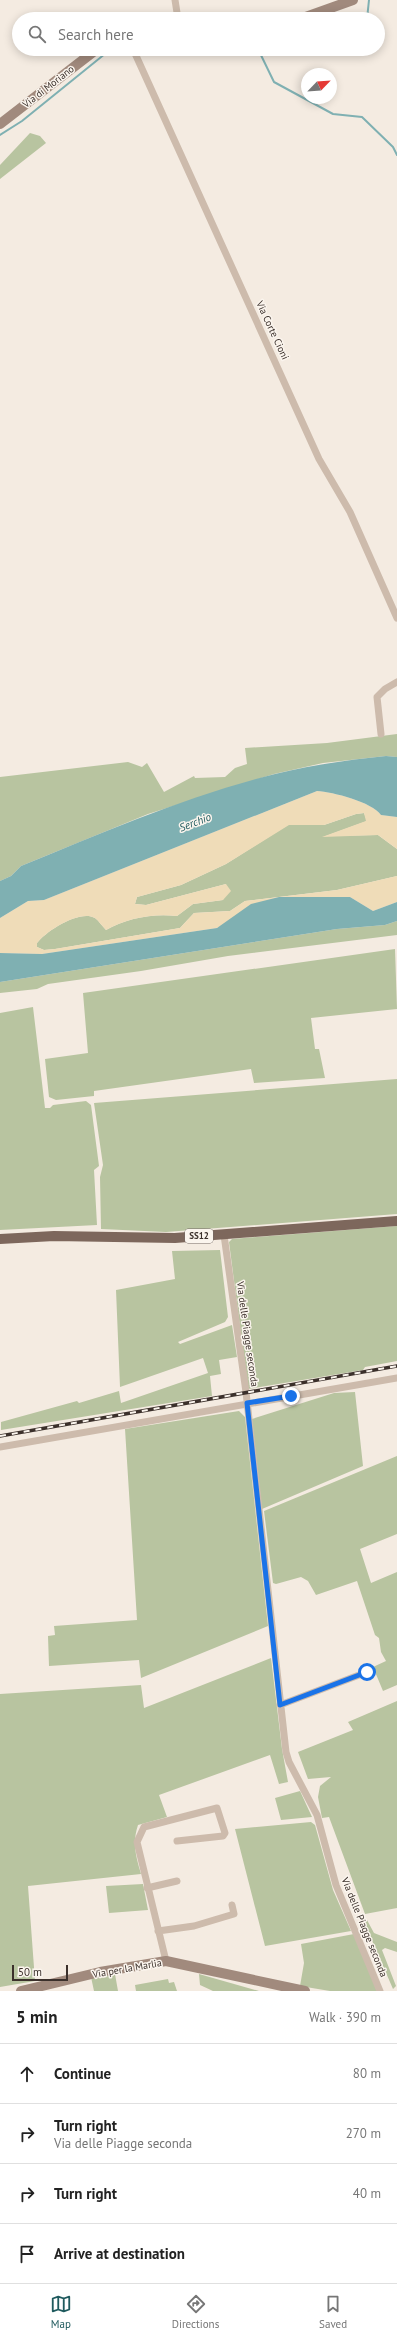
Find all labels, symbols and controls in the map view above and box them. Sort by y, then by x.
search box [12,12,385,56]
icon: search [26,23,48,45]
text: Search here [58,25,134,44]
street label: Via di Moriano [19,62,77,111]
north arrow [301,68,337,104]
street label: Via Corte Cioni [253,298,292,362]
water label: Serchio [177,809,213,834]
road number: SS12 [185,1229,213,1243]
street label: Via delle Piagge seconda [234,1279,261,1388]
route end [282,1387,300,1405]
route start [358,1663,376,1681]
street label: Via delle Piagge seconda [338,1875,391,1979]
street label: Via per la Marlia [91,1956,163,1981]
scale bar [12,1963,68,1982]
text: 50 m [18,1965,42,1979]
text: 5 min [16,2006,57,2028]
text: Walk · 390 m [309,2009,381,2026]
icon: ahead [16,2063,38,2085]
text: Continue [54,2064,111,2083]
text: 80 m [353,2065,381,2082]
text: Turn right [54,2116,117,2135]
icon: right [16,2123,38,2145]
text: 270 m [346,2125,381,2142]
text: Via delle Piagge seconda [54,2135,192,2152]
icon: right [16,2183,38,2205]
text: Turn right [54,2184,117,2203]
text: 40 m [353,2185,381,2202]
icon: arrive [16,2243,38,2265]
text: Arrive at destination [54,2244,185,2263]
tab: Map [50,2293,72,2331]
tab: Directions [172,2293,219,2331]
tab: Saved [319,2293,347,2331]

